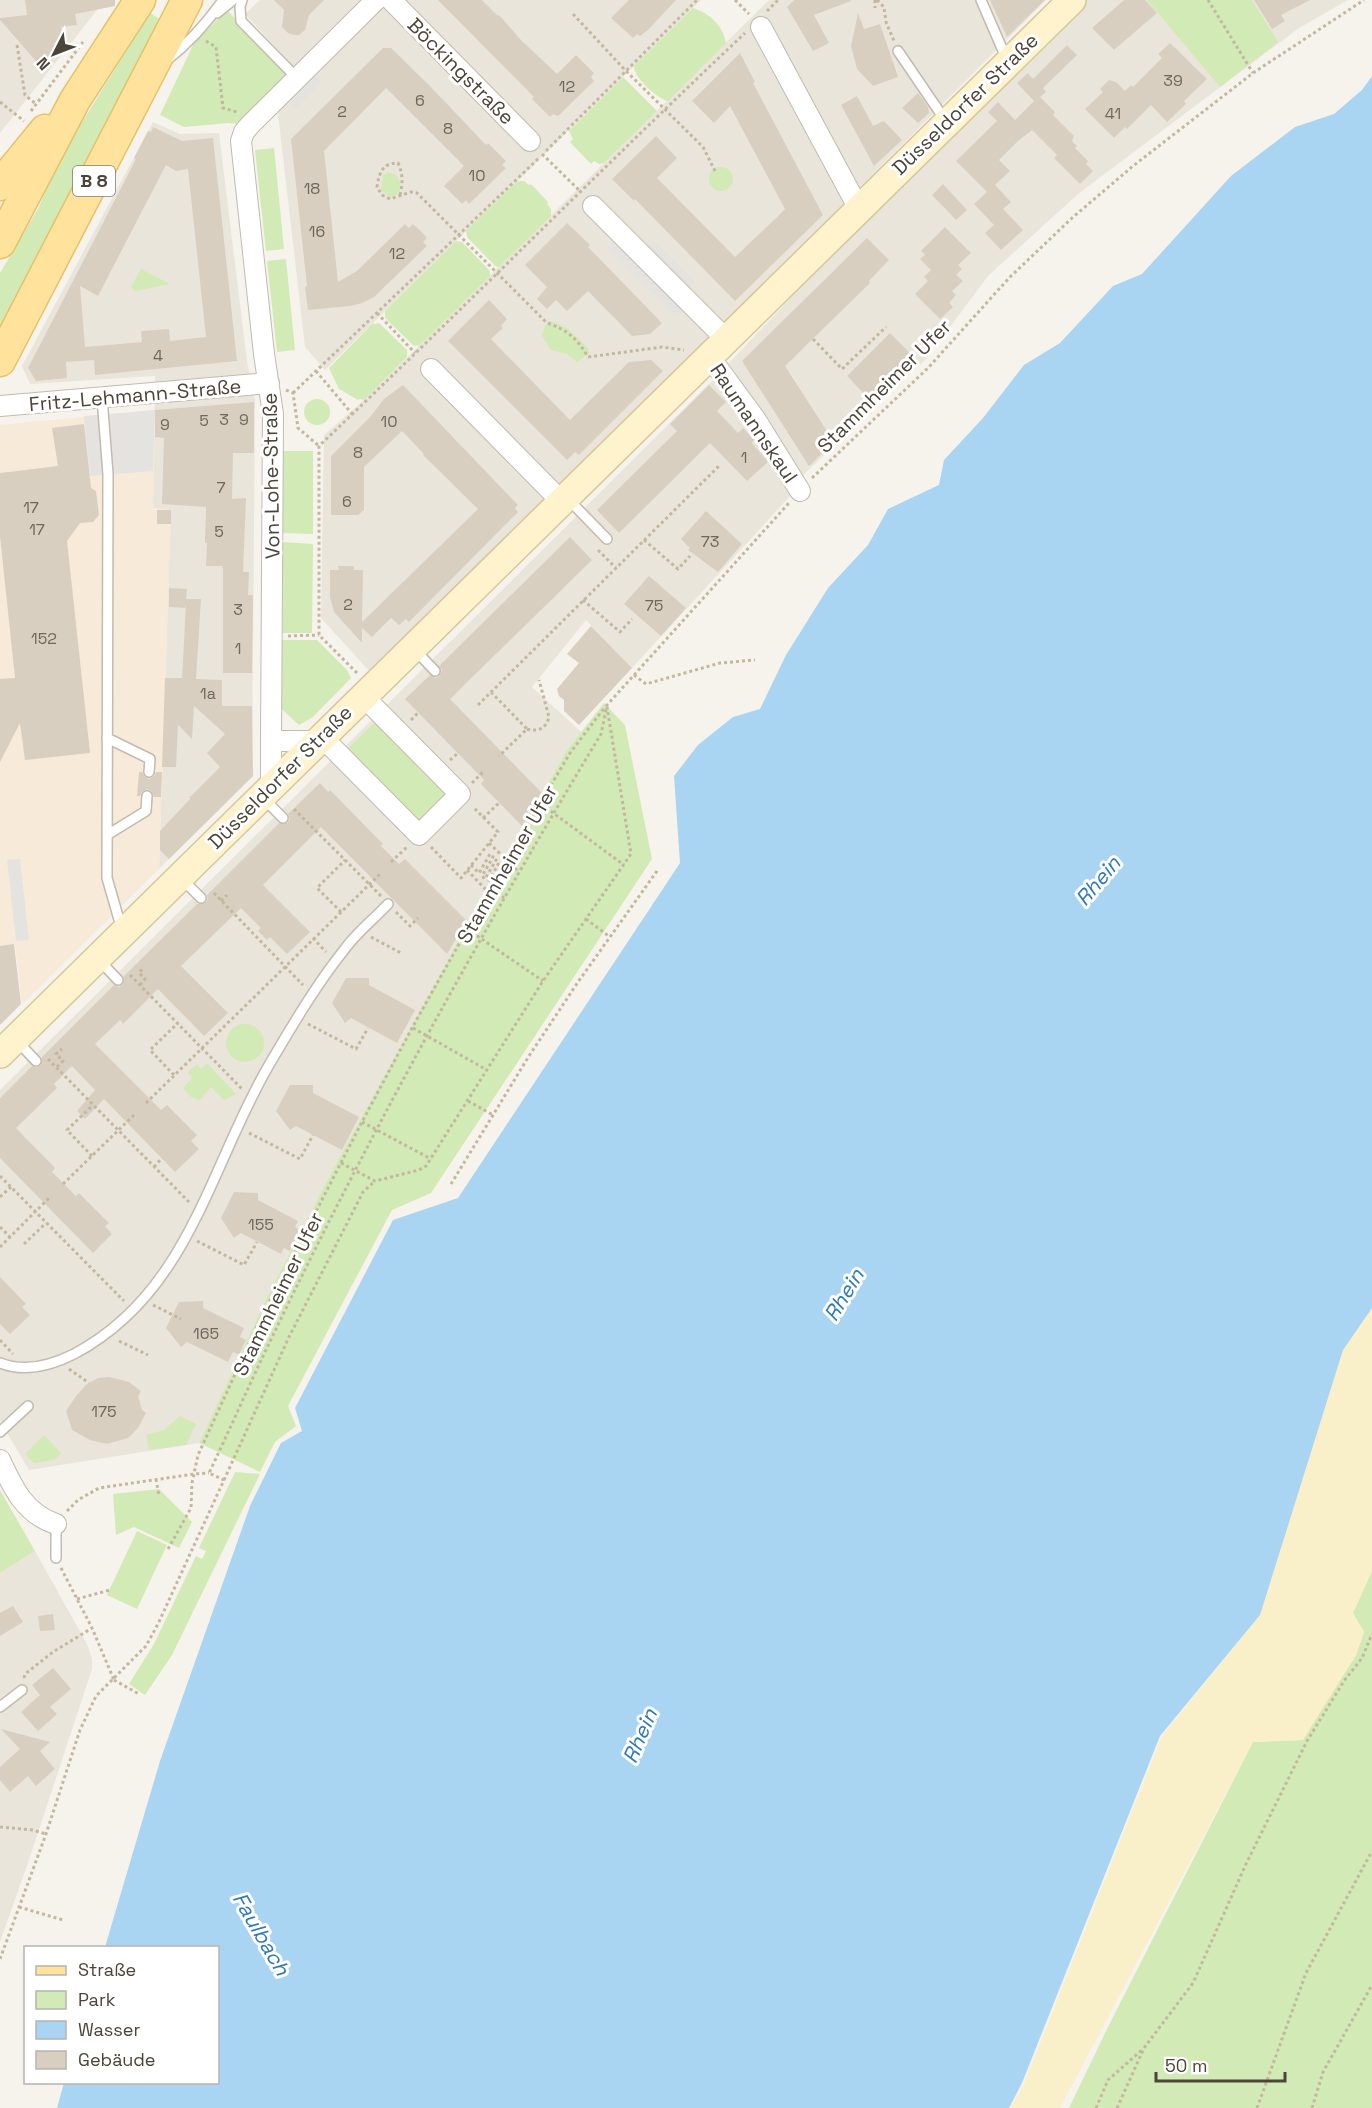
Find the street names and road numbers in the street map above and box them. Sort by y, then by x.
street label: Böckingstraße [402,12,520,130]
street label: Düsseldorfer Straße [886,27,1044,181]
road number: B 8 [73,166,115,196]
street label: Stammheimer Ufer [811,313,957,459]
street label: Raumannskaul [704,358,804,488]
street label: Fritz-Lehmann-Straße [28,373,242,417]
street label: Von-Lohe-Straße [257,393,285,559]
street label: Düsseldorfer Straße [202,699,358,855]
street label: Stammheimer Ufer [451,780,563,948]
street label: Stammheimer Ufer [227,1208,329,1380]

